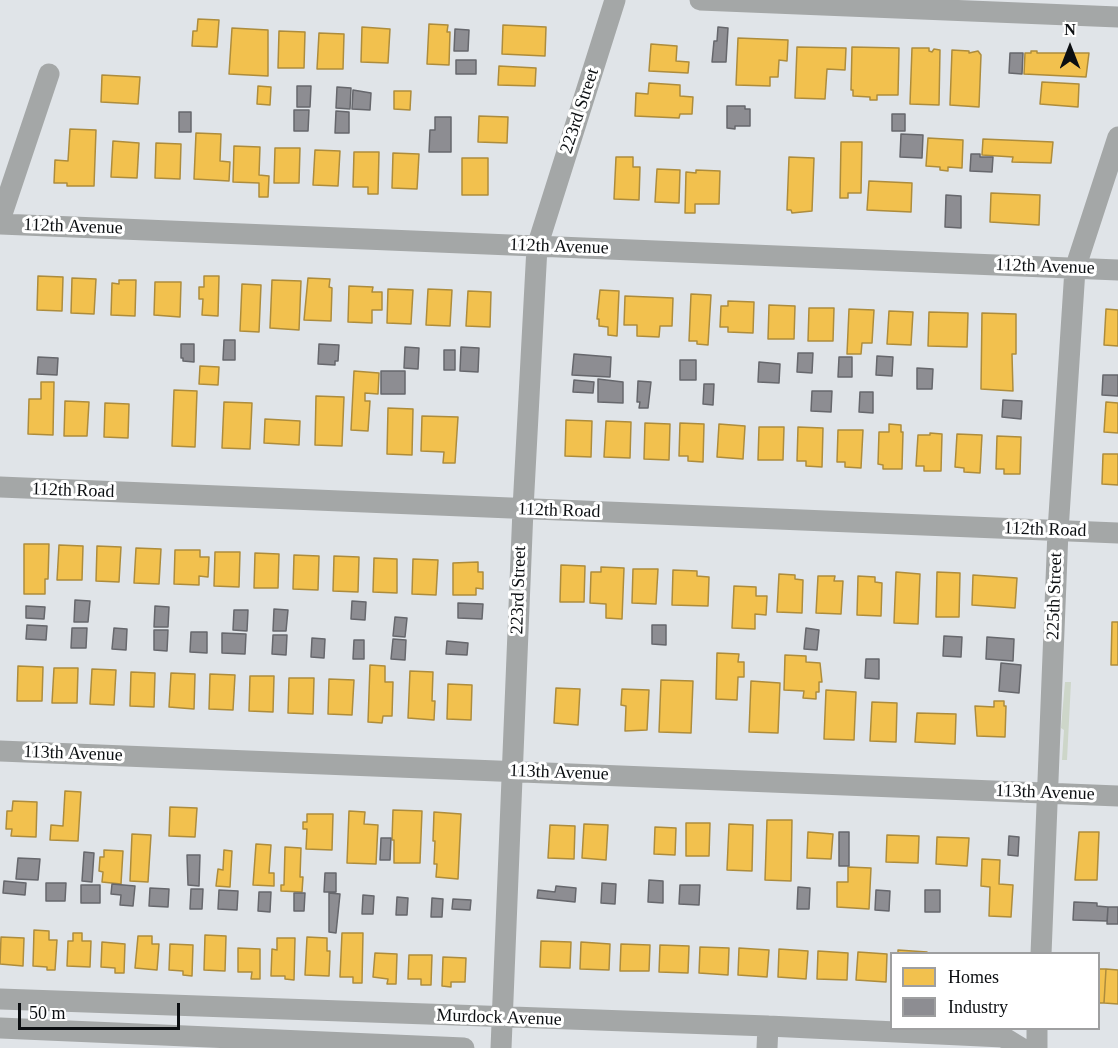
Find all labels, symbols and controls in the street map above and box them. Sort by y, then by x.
north arrow [1040,18,1100,78]
text: N [1064,21,1076,38]
street label: 223rd Street [556,66,604,156]
street label: 112th Avenue [23,214,123,240]
street label: 112th Avenue [509,234,609,260]
street label: 112th Avenue [995,254,1095,280]
street label: 112th Road [31,479,115,503]
street label: 112th Road [517,499,601,523]
street label: 112th Road [1003,518,1087,542]
street label: 223rd Street [507,545,531,635]
street label: 225th Street [1043,552,1067,640]
street label: 113th Avenue [23,741,123,767]
street label: 113th Avenue [509,760,609,786]
street label: 113th Avenue [995,780,1095,806]
legend [890,952,1100,1030]
text: Homes [948,967,999,987]
scale bar [21,991,183,1029]
text: Industry [948,997,1008,1017]
text: 50 m [29,1003,66,1023]
street label: Murdock Avenue [436,1005,562,1031]

